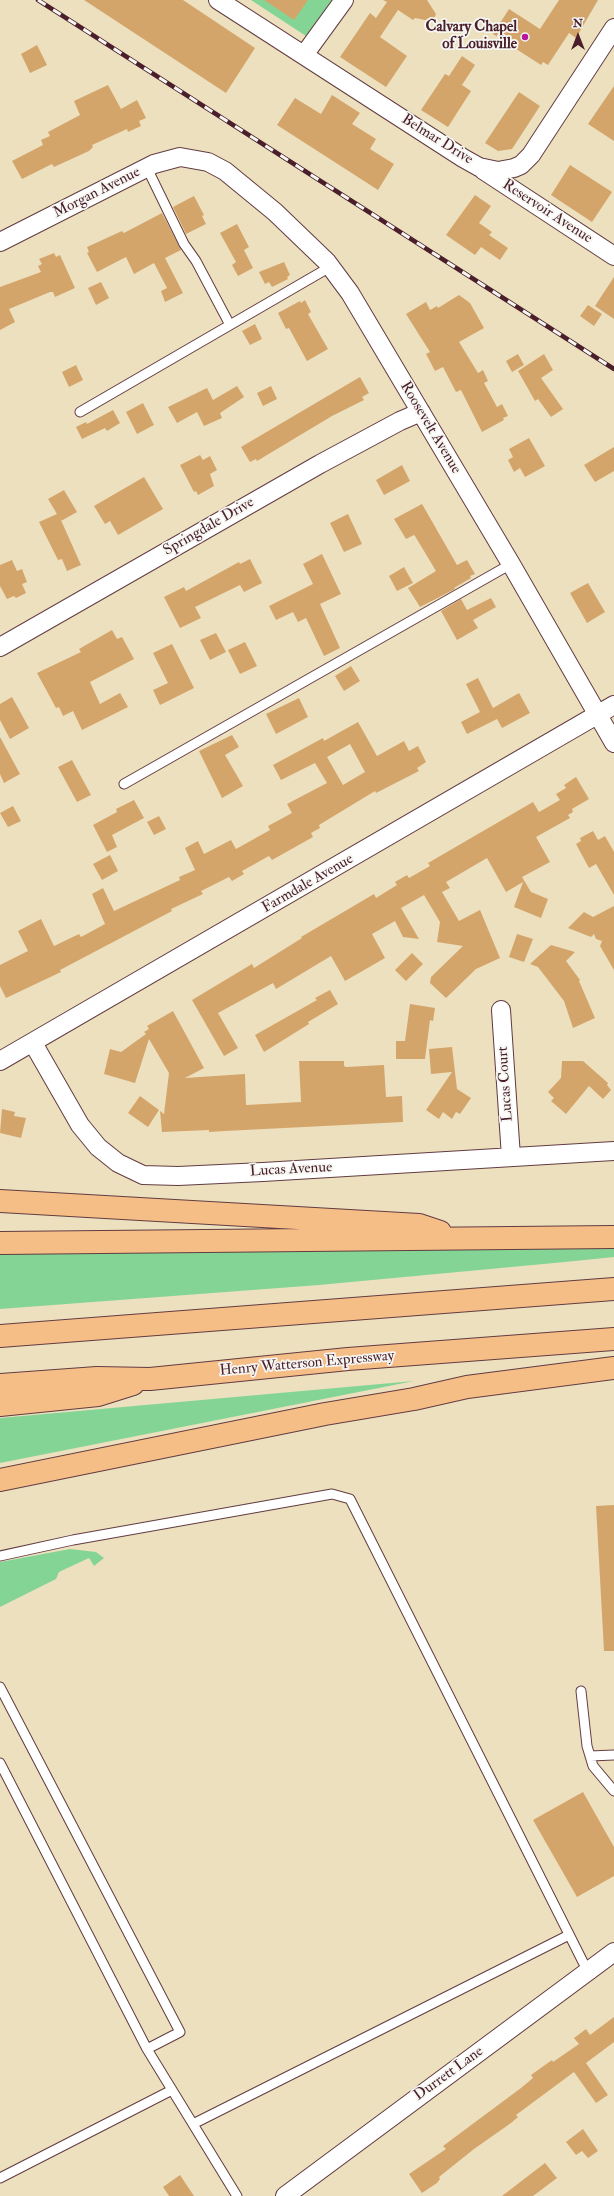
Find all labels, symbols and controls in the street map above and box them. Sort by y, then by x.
north arrow [558,16,598,56]
text: N [573,17,583,30]
place label: Calvary Chapel of Louisville [425,19,517,54]
marker: Calvary Chapel of Louisville [520,32,530,42]
street label: Belmar Drive [398,111,476,169]
street label: Morgan Avenue [51,163,143,223]
street label: Reservoir Avenue [499,176,595,248]
street label: Roosevelt Avenue [395,379,465,477]
street label: Springdale Drive [160,494,258,560]
street label: Farmdale Avenue [259,851,357,917]
street label: Lucas Court [494,1046,518,1122]
street label: Lucas Avenue [249,1159,333,1181]
street label: Henry Watterson Expressway [219,1347,395,1381]
street label: Durrett Lane [411,2043,487,2105]

